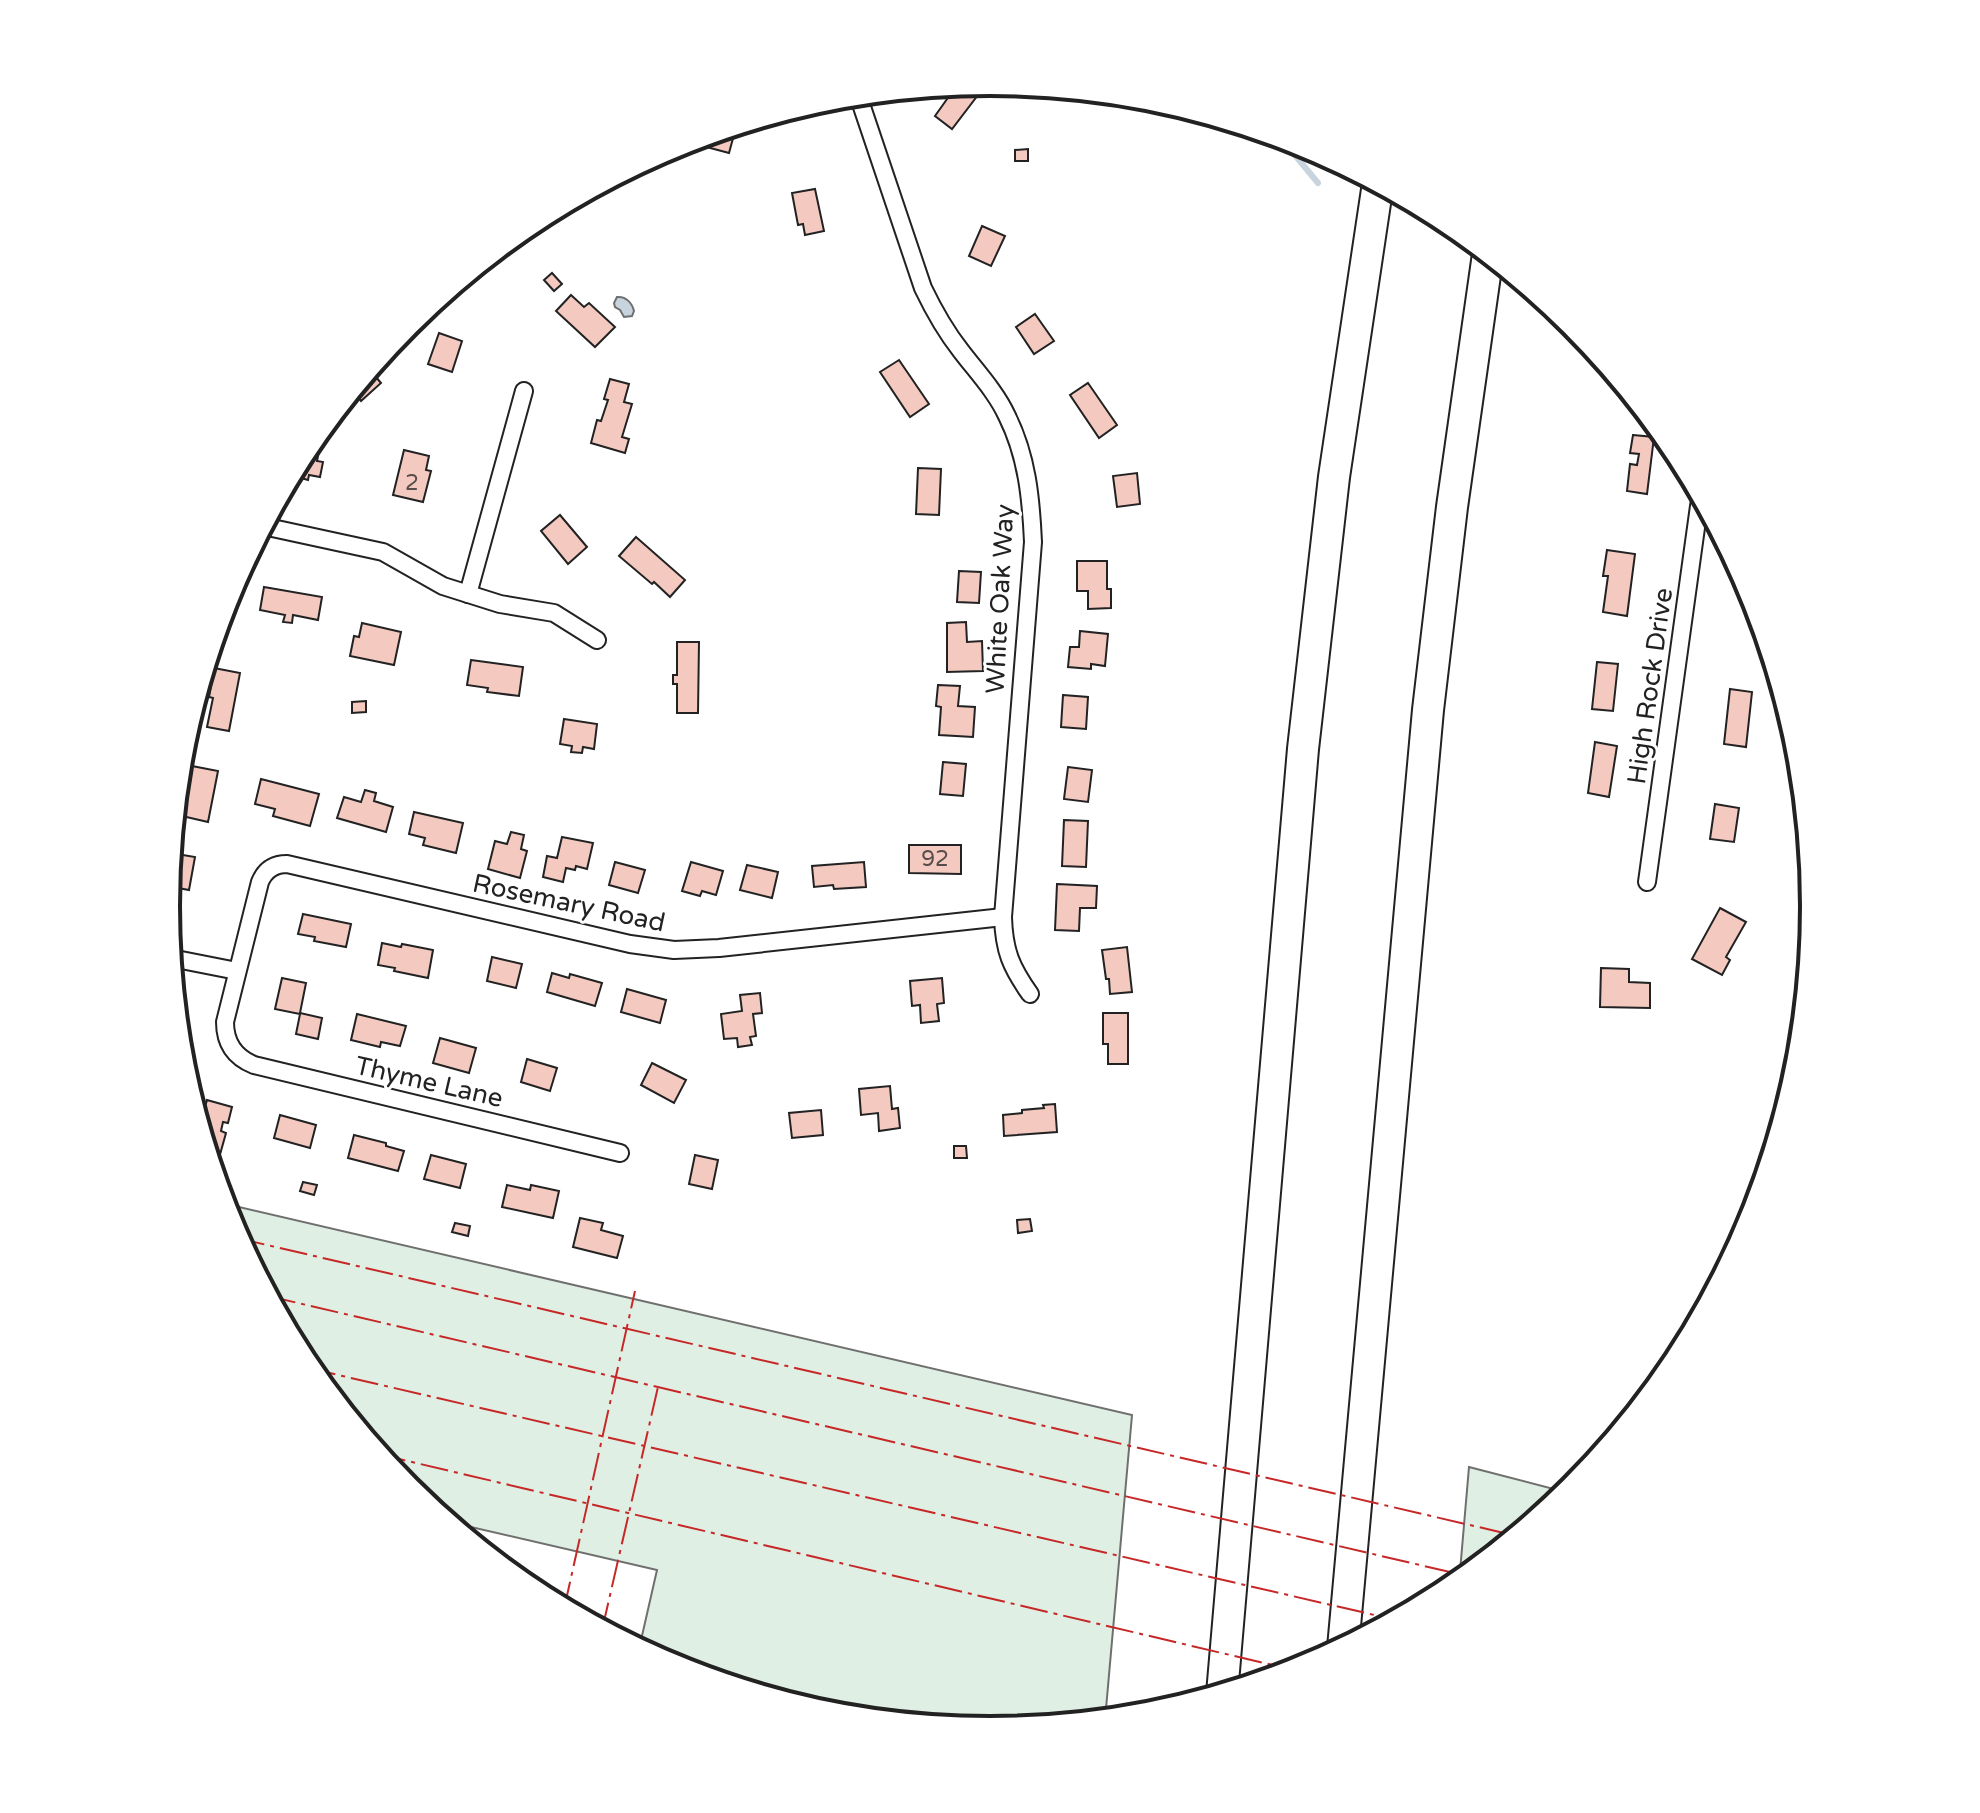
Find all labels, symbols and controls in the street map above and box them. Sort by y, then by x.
house number: 2 [405,470,419,496]
street label: White Oak Way [980,503,1020,695]
street label: High Rock Drive [1621,586,1679,786]
house number: 92 [921,846,949,872]
street label: Rosemary Road [470,867,668,939]
street label: Thyme Lane [352,1050,506,1114]

